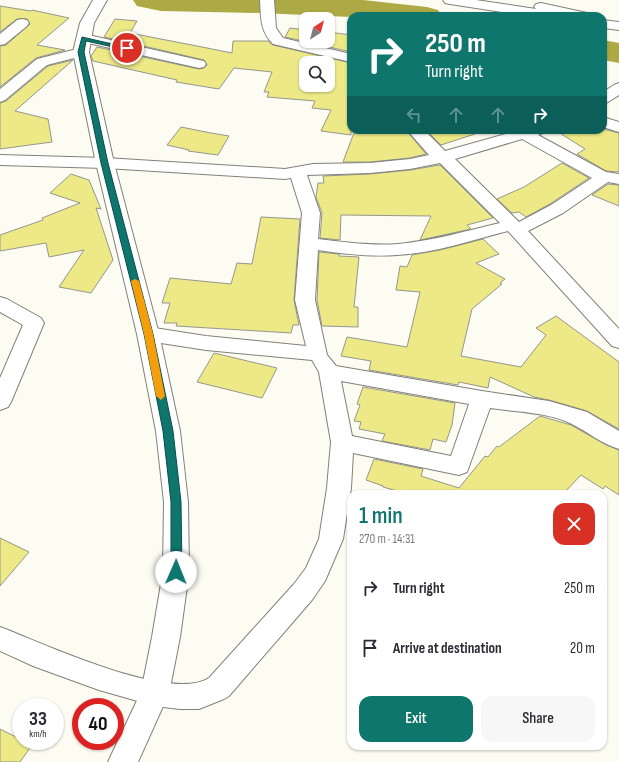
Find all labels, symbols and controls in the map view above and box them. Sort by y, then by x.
north arrow [299,12,335,48]
map controls [299,12,335,92]
text: 250 m [425,27,486,60]
icon: right [359,28,411,80]
pin [110,31,144,65]
icon: arrive [116,37,138,59]
button: search [299,56,335,92]
text: Turn right [425,61,483,82]
icon: left [403,104,425,126]
icon: ahead [445,104,467,126]
icon: ahead [487,104,509,126]
icon: right [529,104,551,126]
text: 1 min [359,501,403,530]
button: close [553,503,595,545]
text: 270 m · 14:31 [359,531,415,547]
position arrow [155,551,197,593]
icon: right [359,577,381,599]
text: Turn right [393,579,445,598]
text: 250 m [564,579,595,598]
icon: arrive [359,637,381,659]
text: Arrive at destination [393,639,502,658]
text: 20 m [570,639,595,658]
button: Exit [359,696,473,742]
button: Share [481,696,595,742]
speed limit sign: 40 [72,698,124,750]
text: 33 [29,707,47,731]
text: km/h [29,728,47,740]

